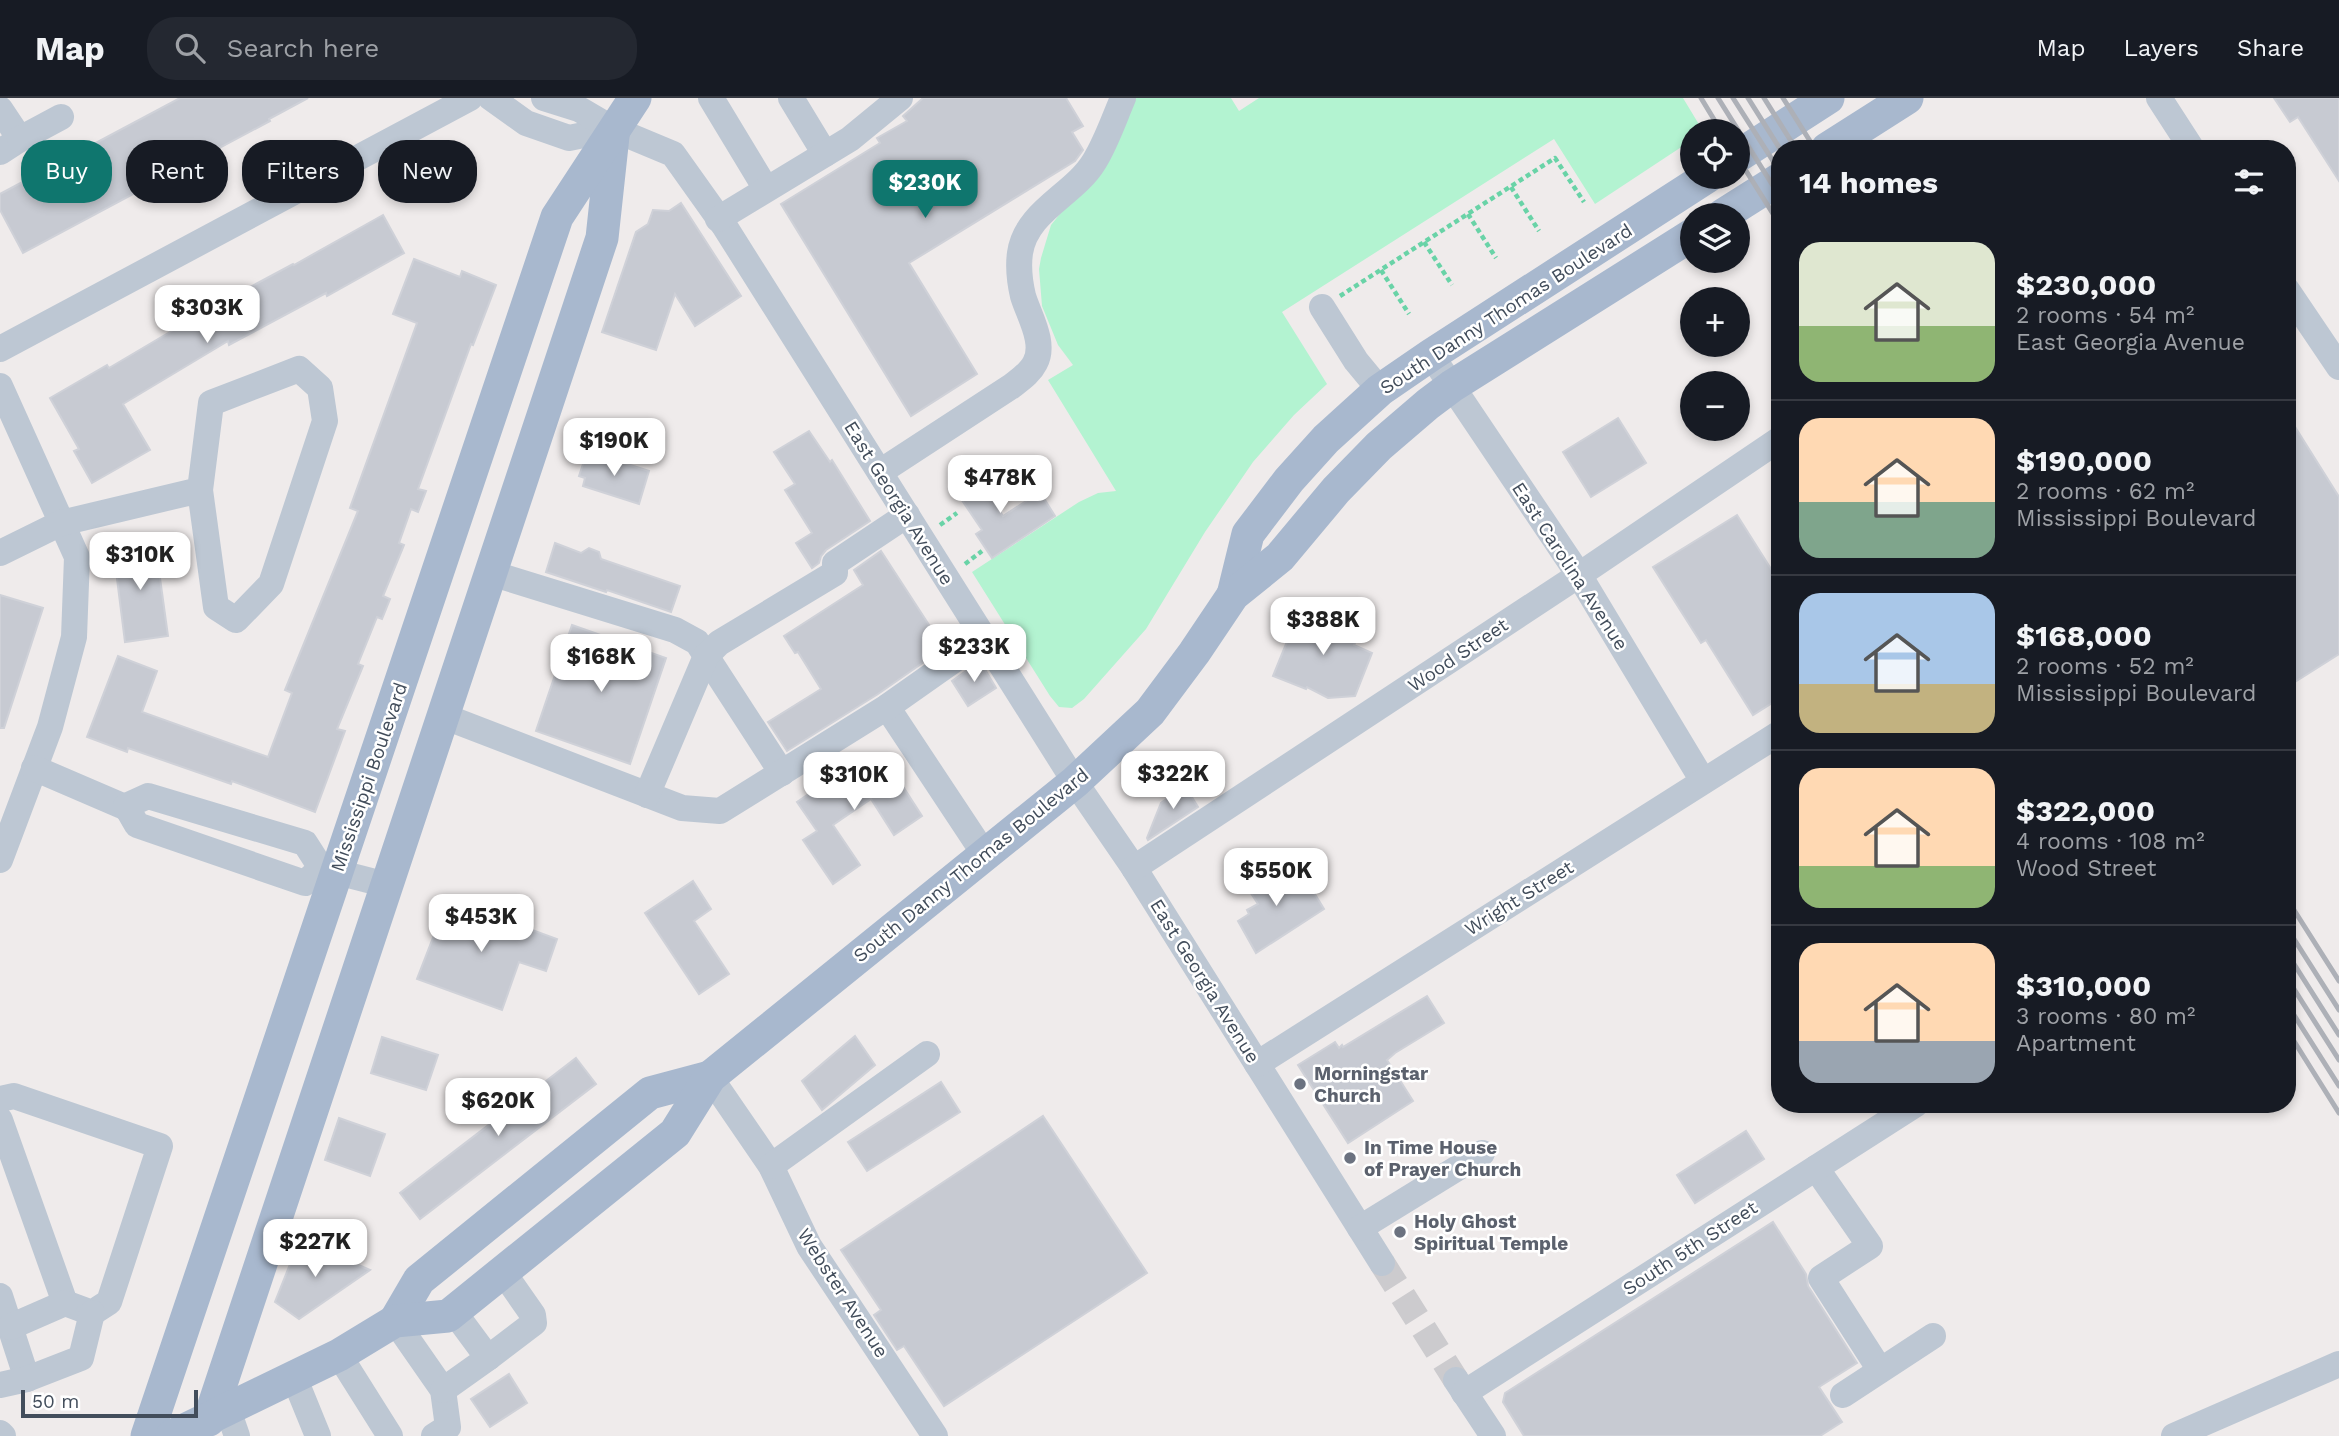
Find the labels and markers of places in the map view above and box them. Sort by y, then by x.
pin: $230K [876,160,974,220]
pin: $303K [158,286,256,345]
pin: $190K [565,418,663,478]
pin: $478K [951,456,1049,515]
pin: $310K [91,532,189,592]
pin: $388K [1274,598,1372,657]
pin: $233K [925,624,1023,684]
pin: $168K [552,634,650,694]
pin: $310K [805,752,903,812]
pin: $322K [1124,752,1222,811]
pin: $550K [1227,848,1325,908]
pin: $453K [432,894,530,954]
place label: Morningstar Church [1314,1062,1429,1107]
marker: Morningstar Church [1292,1076,1308,1092]
pin: $620K [449,1079,547,1138]
place label: In Time House of Prayer Church [1364,1136,1521,1181]
marker: In Time House of Prayer Church [1342,1150,1358,1166]
place label: Holy Ghost Spiritual Temple [1414,1210,1568,1255]
pin: $227K [266,1220,364,1279]
marker: Holy Ghost Spiritual Temple [1392,1224,1408,1240]

